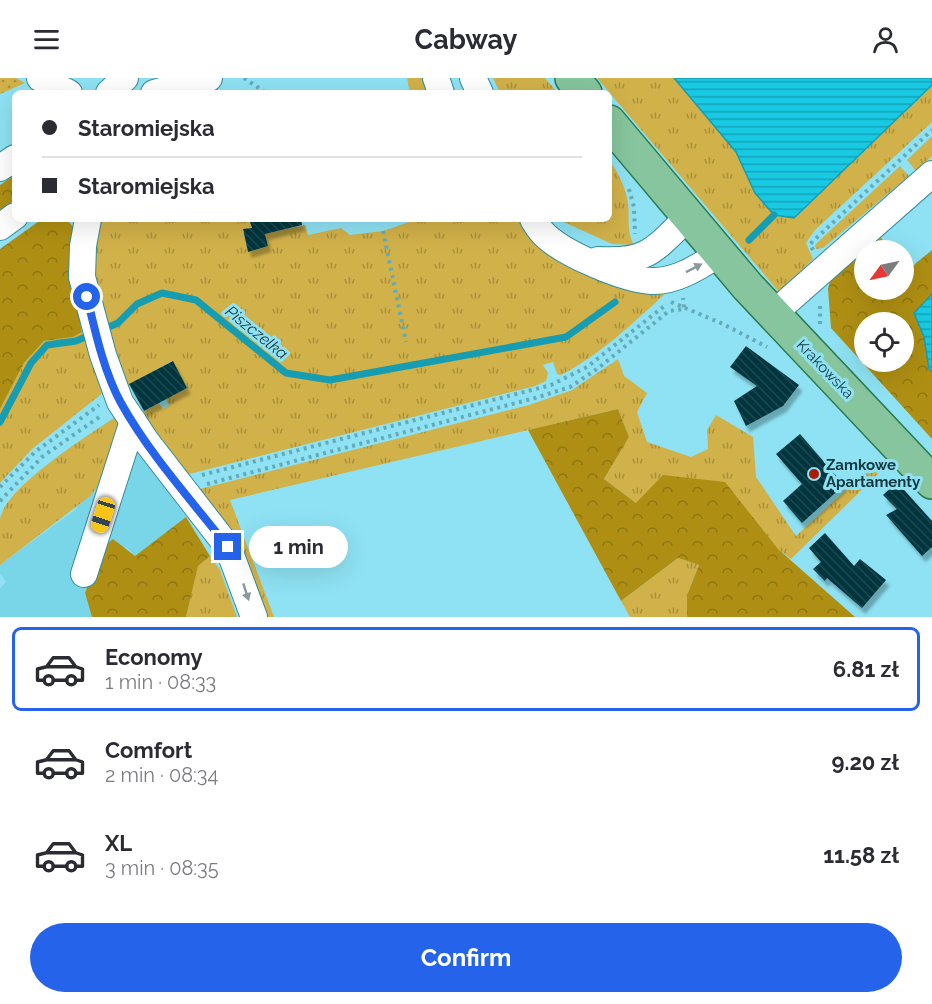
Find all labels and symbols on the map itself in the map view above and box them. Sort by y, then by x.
north arrow [854,240,914,300]
one-way arrow [685,264,703,274]
route start [73,283,100,310]
water label: Piszczelka [222,302,292,363]
street label: Krakowska [793,336,857,402]
place label: Zamkowe Apartamenty [826,456,921,491]
marker: Zamkowe Apartamenty [807,467,821,481]
car [89,495,117,535]
callout: 1 min [249,526,348,568]
route end [214,533,241,560]
one-way arrow [242,583,251,601]

